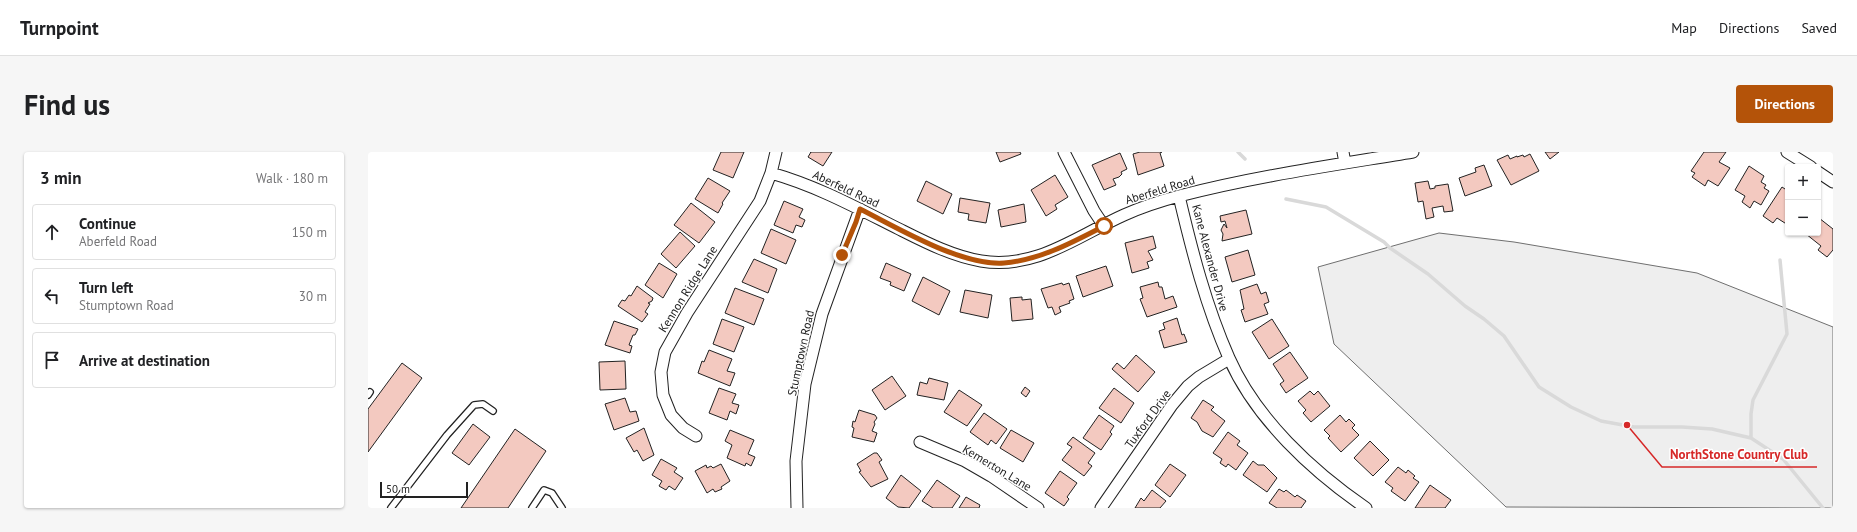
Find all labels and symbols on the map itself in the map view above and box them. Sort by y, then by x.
street label: Aberfeld Road [810,167,882,211]
street label: Aberfeld Road [1123,172,1196,207]
street label: Kane Alexander Drive [1189,203,1232,313]
route start [1095,217,1113,235]
street label: Kennon Ridge Lane [655,243,720,335]
route end [833,246,851,264]
street label: Stumptown Road [784,309,817,397]
street label: Tuxford Drive [1121,386,1174,451]
street label: Kemerton Lane [960,441,1034,494]
callout: NorthStone Country Club [1662,442,1817,467]
text: NorthStone Country Club [1670,446,1808,463]
scale bar [380,480,468,499]

